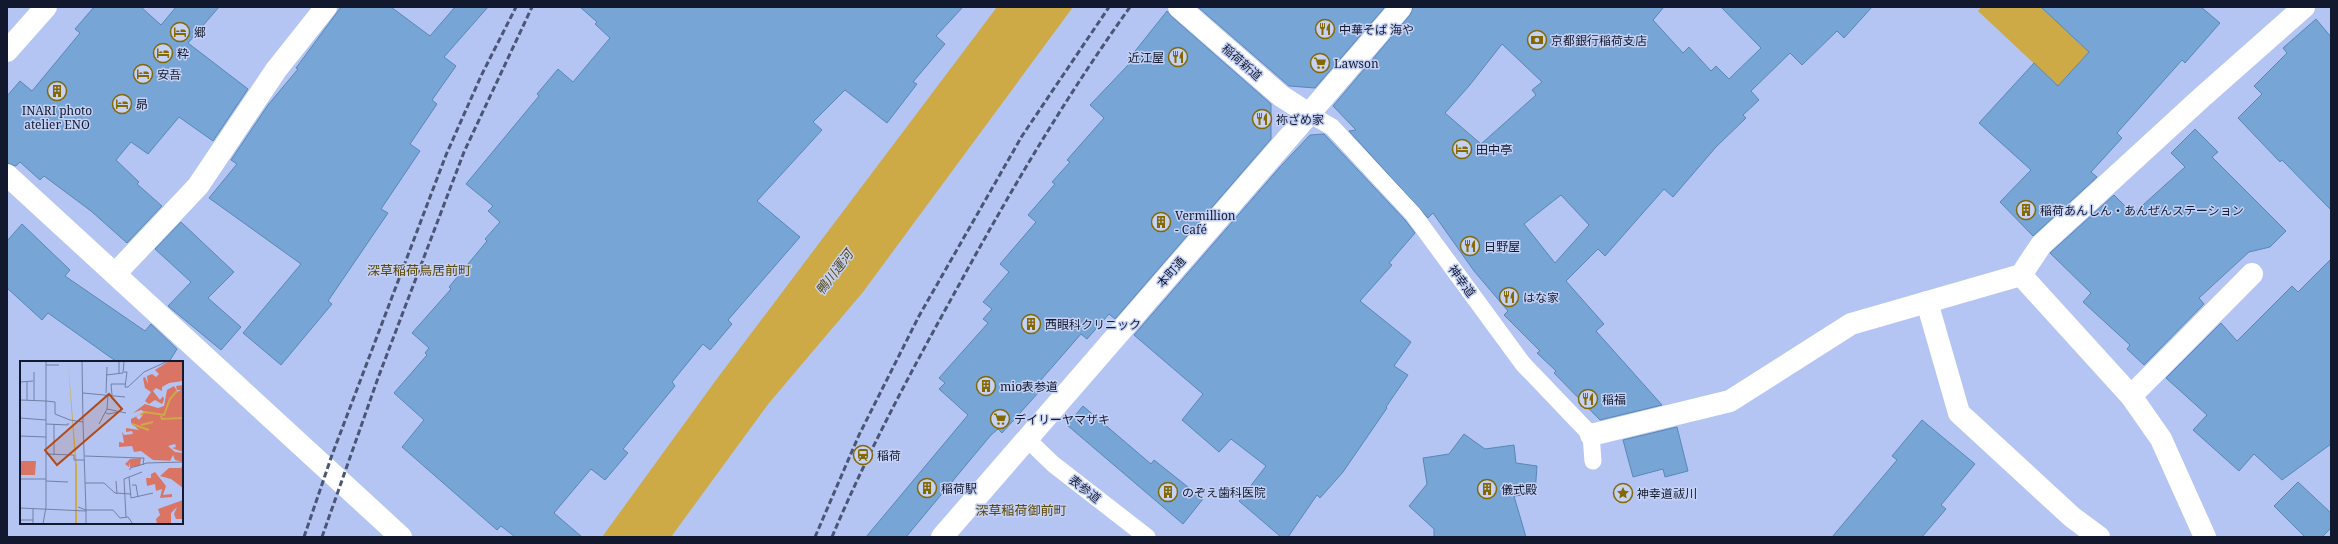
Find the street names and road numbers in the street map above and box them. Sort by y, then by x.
street label: 稲荷新道 [1218,40,1266,84]
street label: 本町通 [1153,253,1189,291]
street label: 神幸道 [1445,261,1479,301]
street label: 表参道 [1065,471,1104,507]

